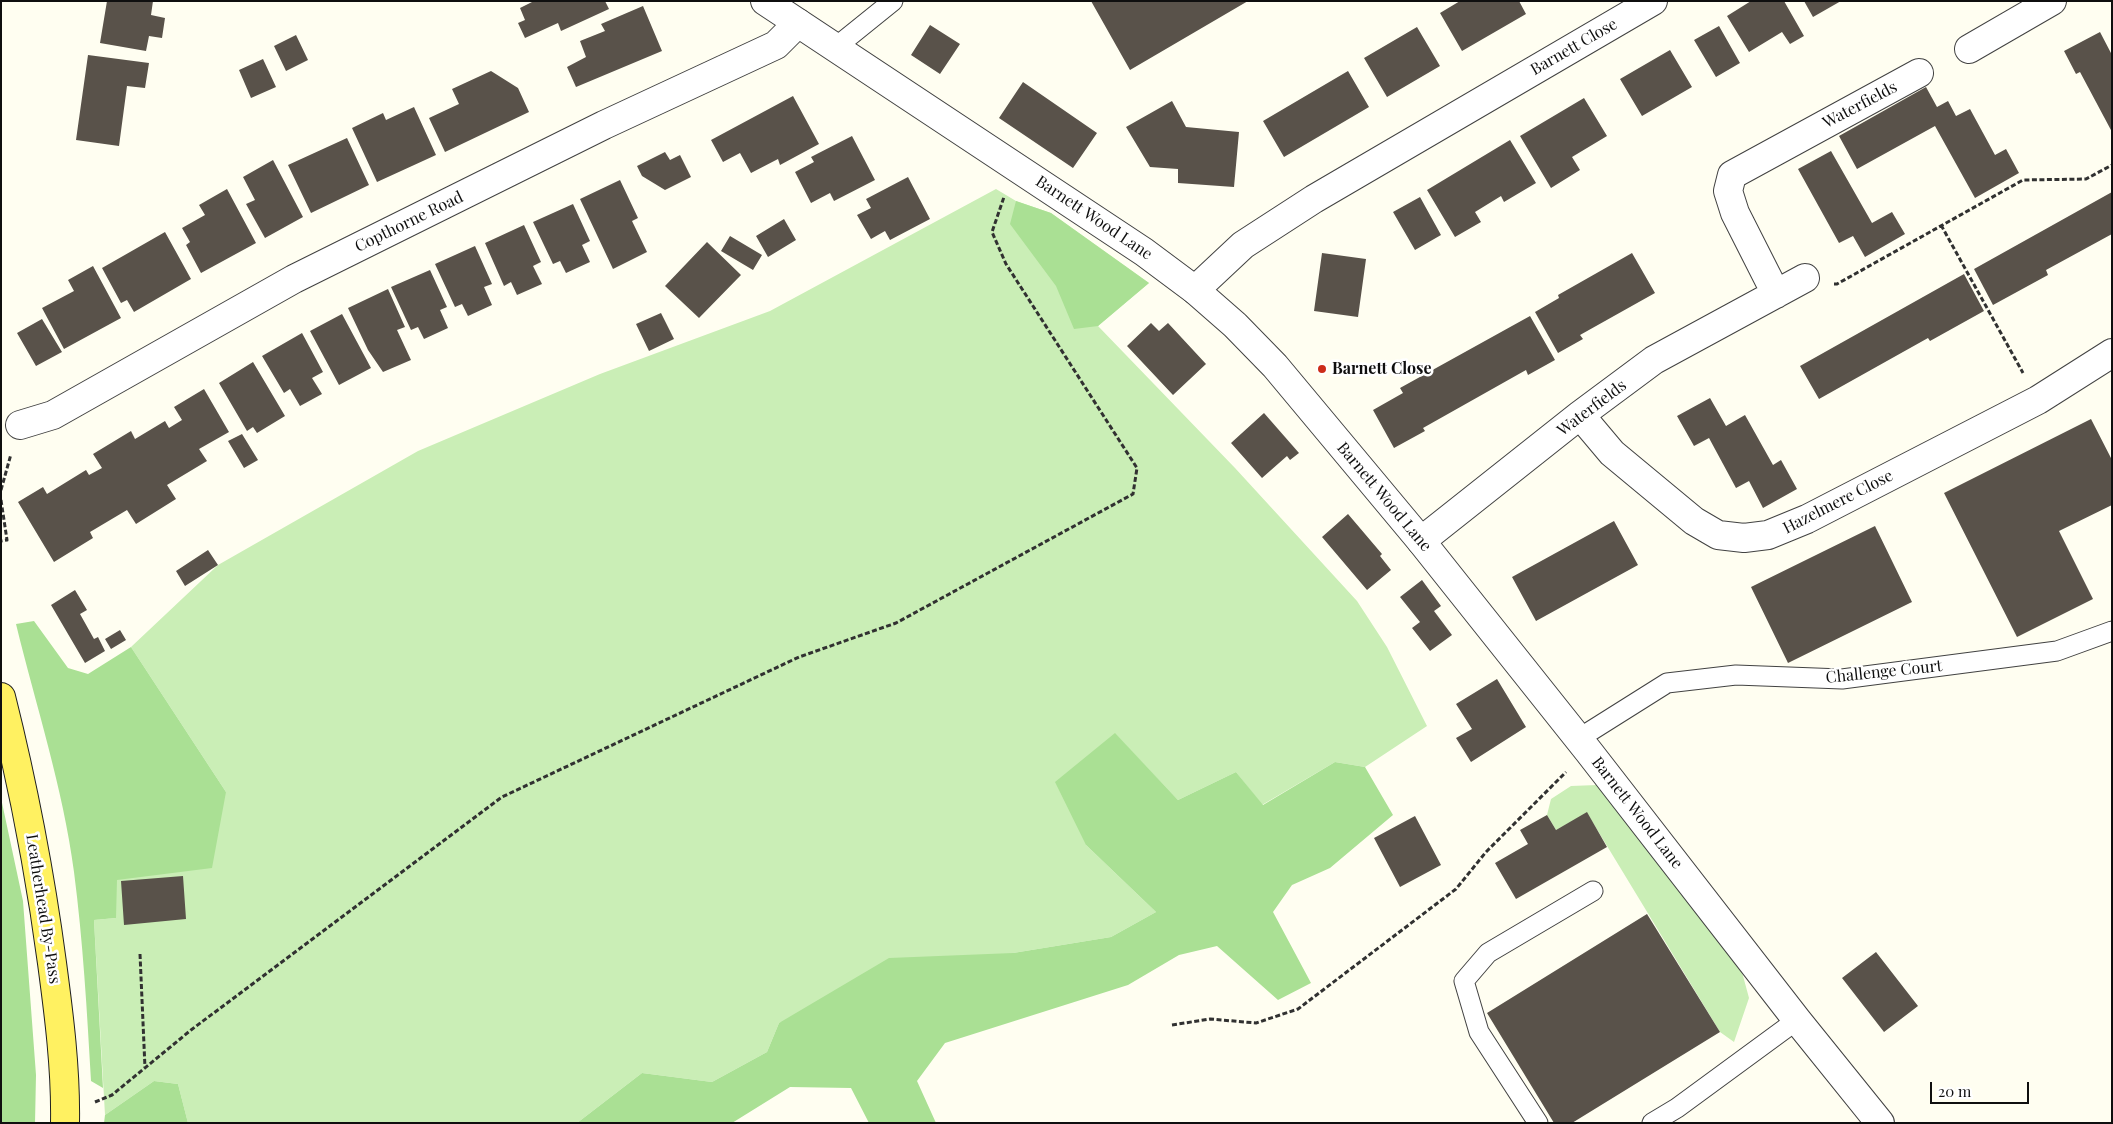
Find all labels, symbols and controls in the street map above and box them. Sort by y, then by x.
street label: Barnett Close [1527,14,1621,80]
street label: Waterfields [1820,77,1900,133]
street label: Barnett Wood Lane [1032,172,1156,264]
street label: Copthorne Road [352,187,466,257]
place label: Barnett Close [1332,359,1432,379]
marker: Barnett Close [1316,363,1328,375]
street label: Waterfields [1554,376,1630,440]
street label: Barnett Wood Lane [1333,439,1435,555]
street label: Hazelmere Close [1780,466,1896,538]
street label: Challenge Court [1825,656,1943,688]
street label: Barnett Wood Lane [1587,753,1687,873]
street label: Leatherhead By-Pass [22,833,64,985]
scale bar [1933,1072,2032,1104]
text: 20 m [1938,1081,1971,1101]

